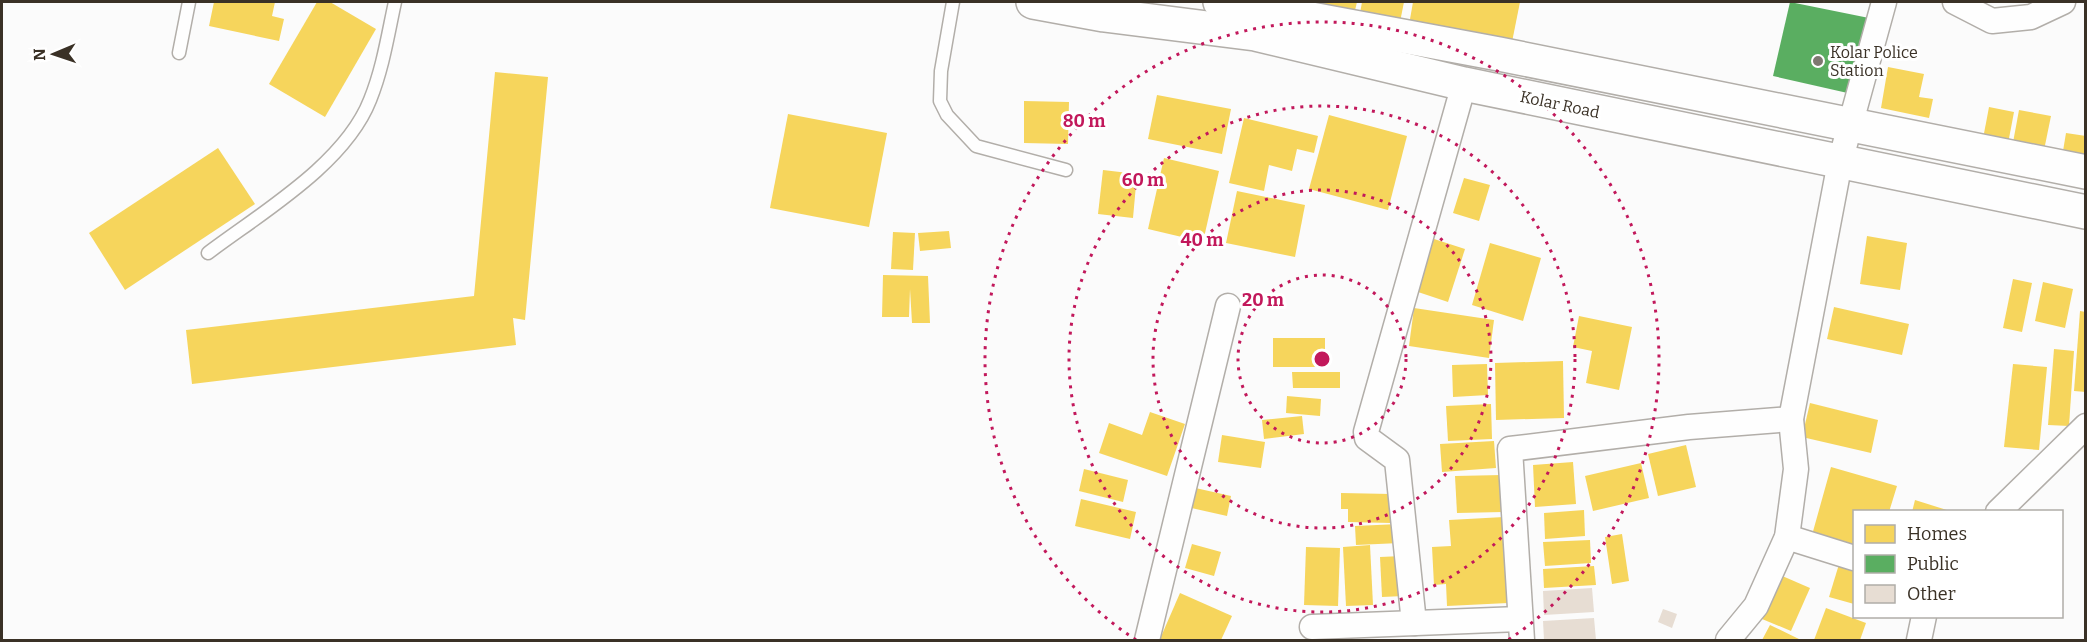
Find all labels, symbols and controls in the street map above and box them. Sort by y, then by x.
north arrow [24,24,84,84]
place label: Kolar Police Station [1830,43,1918,80]
text: N [30,48,49,61]
marker: Kolar Police Station [1811,54,1825,68]
street label: Kolar Road [1518,87,1602,122]
text: 80 m [1063,110,1105,132]
text: 60 m [1122,169,1164,191]
text: 40 m [1181,229,1223,251]
text: 20 m [1242,289,1284,311]
centre of rings [1312,349,1332,369]
legend [1853,510,2063,618]
text: Homes [1907,523,1967,545]
text: Public [1907,553,1959,575]
text: Other [1907,583,1956,605]

